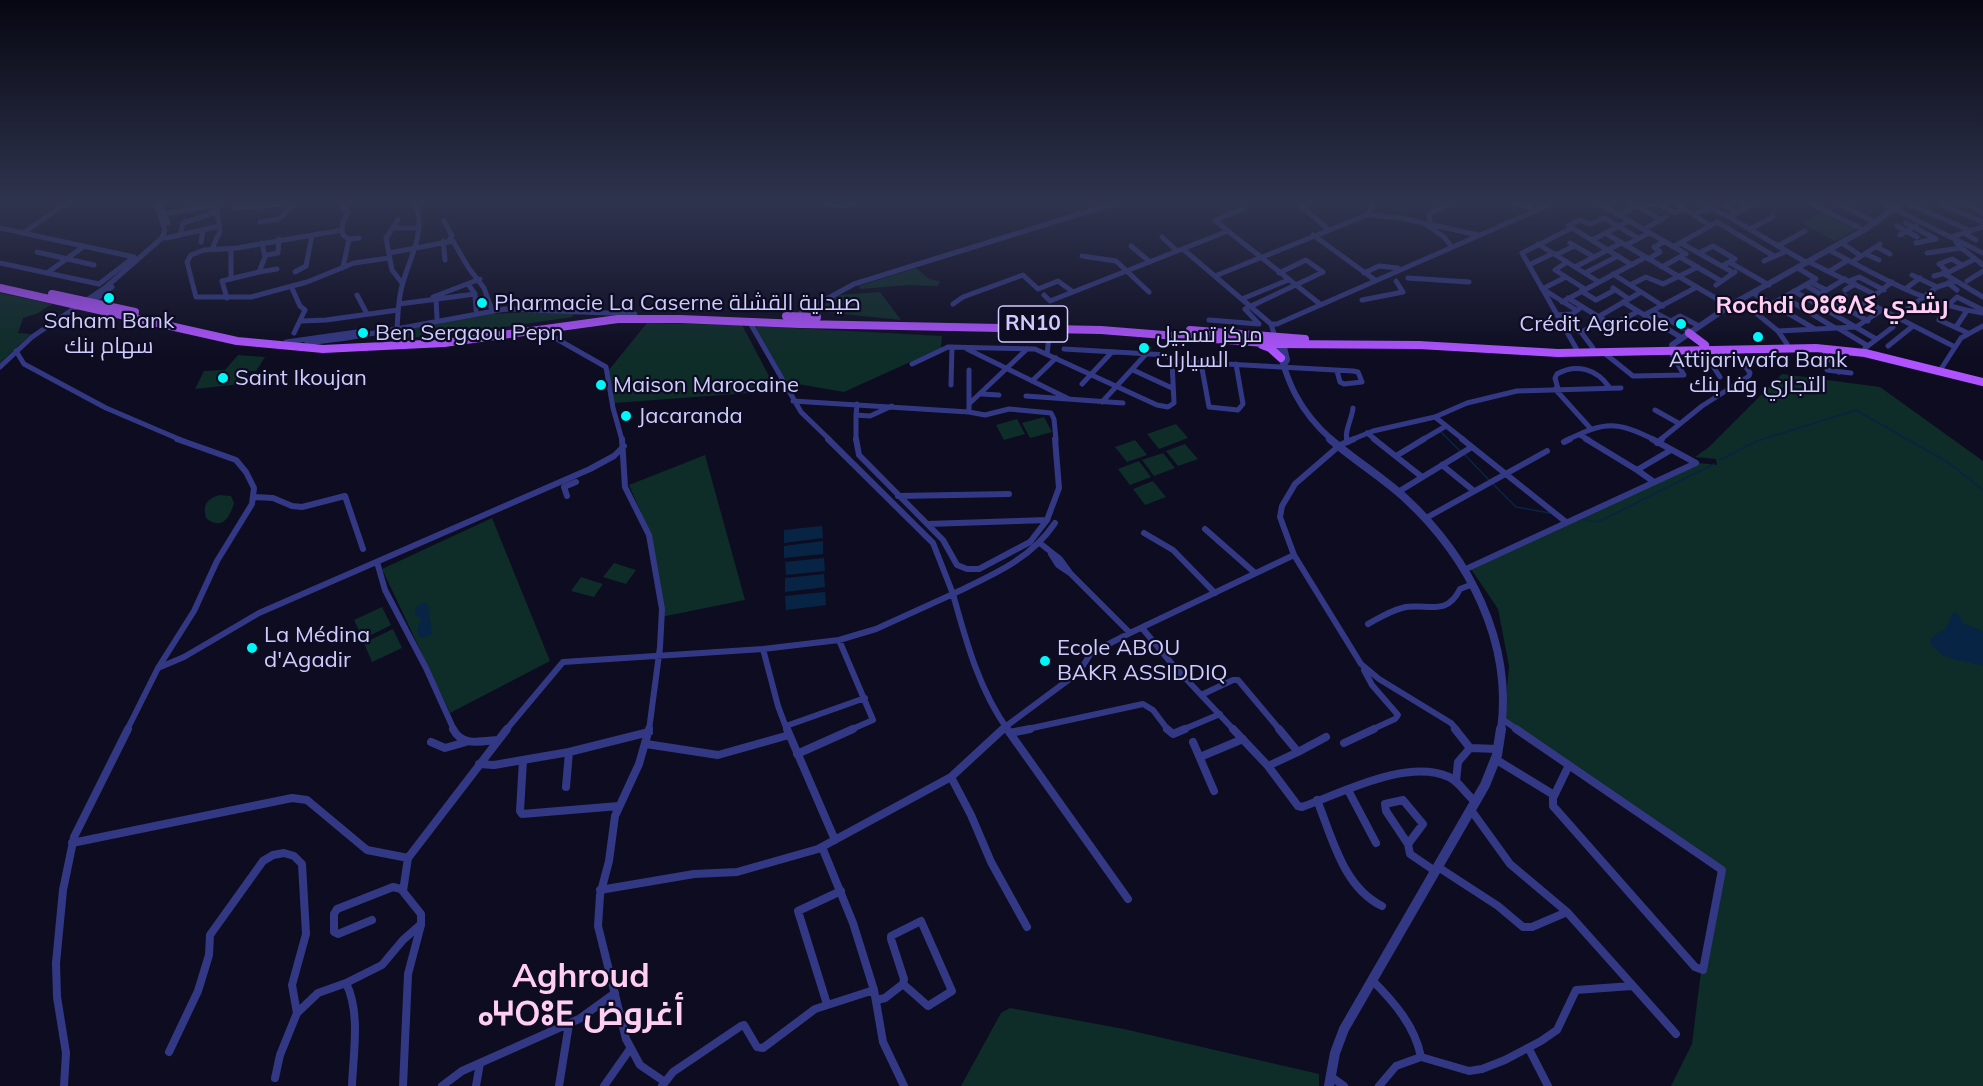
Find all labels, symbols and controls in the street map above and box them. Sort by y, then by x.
place label: Pharmacie La Caserne صيدلية القشلة [494,290,861,316]
marker: Saham Bank سهام بنك [102,291,116,305]
district label: Rochdi ⵔⵓⵛⴷⵉ رشدي [1715,292,1949,320]
marker: Pharmacie La Caserne صيدلية القشلة [475,296,489,310]
road number: RN10 [998,306,1068,342]
place label: Saham Bank سهام بنك [44,308,174,360]
place label: Crédit Agricole [1519,311,1669,337]
marker: Crédit Agricole [1674,317,1688,331]
place label: Ben Sergaou Pepn [375,320,563,346]
place label: مركز تسجيل السيارات [1156,322,1263,374]
marker: Ben Sergaou Pepn [356,326,370,340]
marker: Attijariwafa Bank التجاري وفا بنك [1751,330,1765,344]
marker: مركز تسجيل السيارات [1137,341,1151,355]
place label: Attijariwafa Bank التجاري وفا بنك [1669,347,1847,398]
place label: Saint Ikoujan [235,365,367,391]
marker: Saint Ikoujan [216,371,230,385]
place label: Maison Marocaine [613,372,799,398]
marker: Maison Marocaine [594,378,608,392]
place label: Jacaranda [638,403,743,429]
marker: Jacaranda [619,409,633,423]
place label: La Médina d'Agadir [264,622,370,674]
place label: Ecole ABOU BAKR ASSIDDIQ [1057,635,1228,686]
marker: La Médina d'Agadir [245,641,259,655]
marker: Ecole ABOU BAKR ASSIDDIQ [1038,654,1052,668]
district label: Aghroud ⴰⵖⵔⵓⴹ أغروض [478,957,684,1035]

